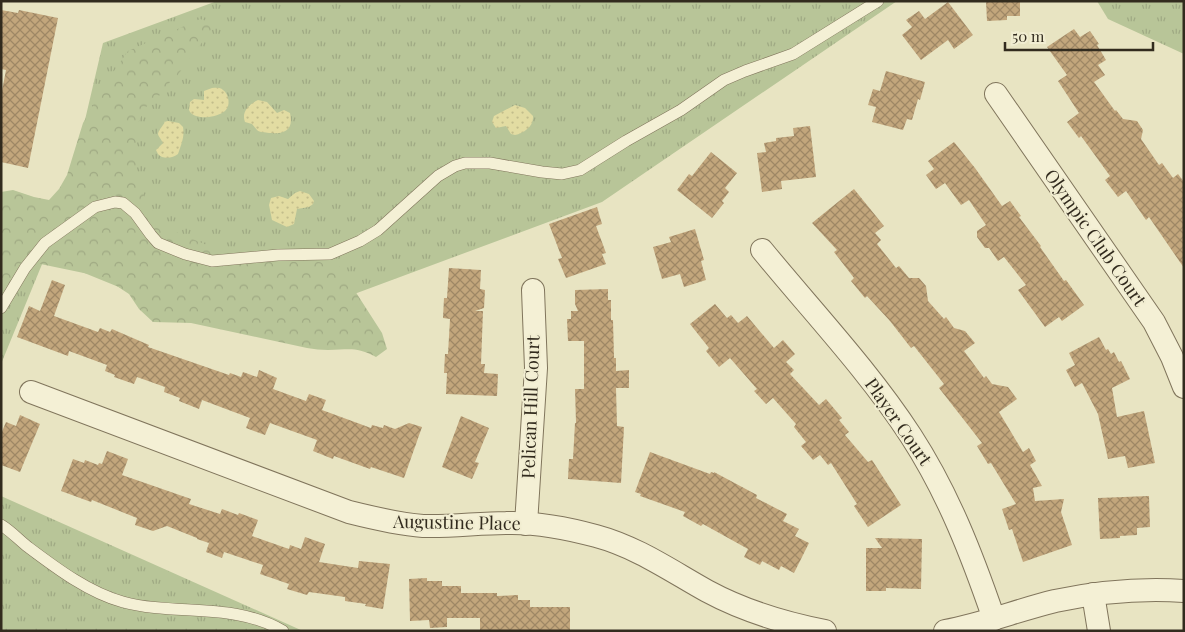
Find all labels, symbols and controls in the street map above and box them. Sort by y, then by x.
scale bar [1005,20,1152,52]
text: 50 m [1012,26,1045,46]
street label: Olympic Club Court [1040,164,1152,311]
street label: Pelican Hill Court [516,334,545,479]
street label: Player Court [860,373,938,470]
street label: Augustine Place [392,509,521,535]

